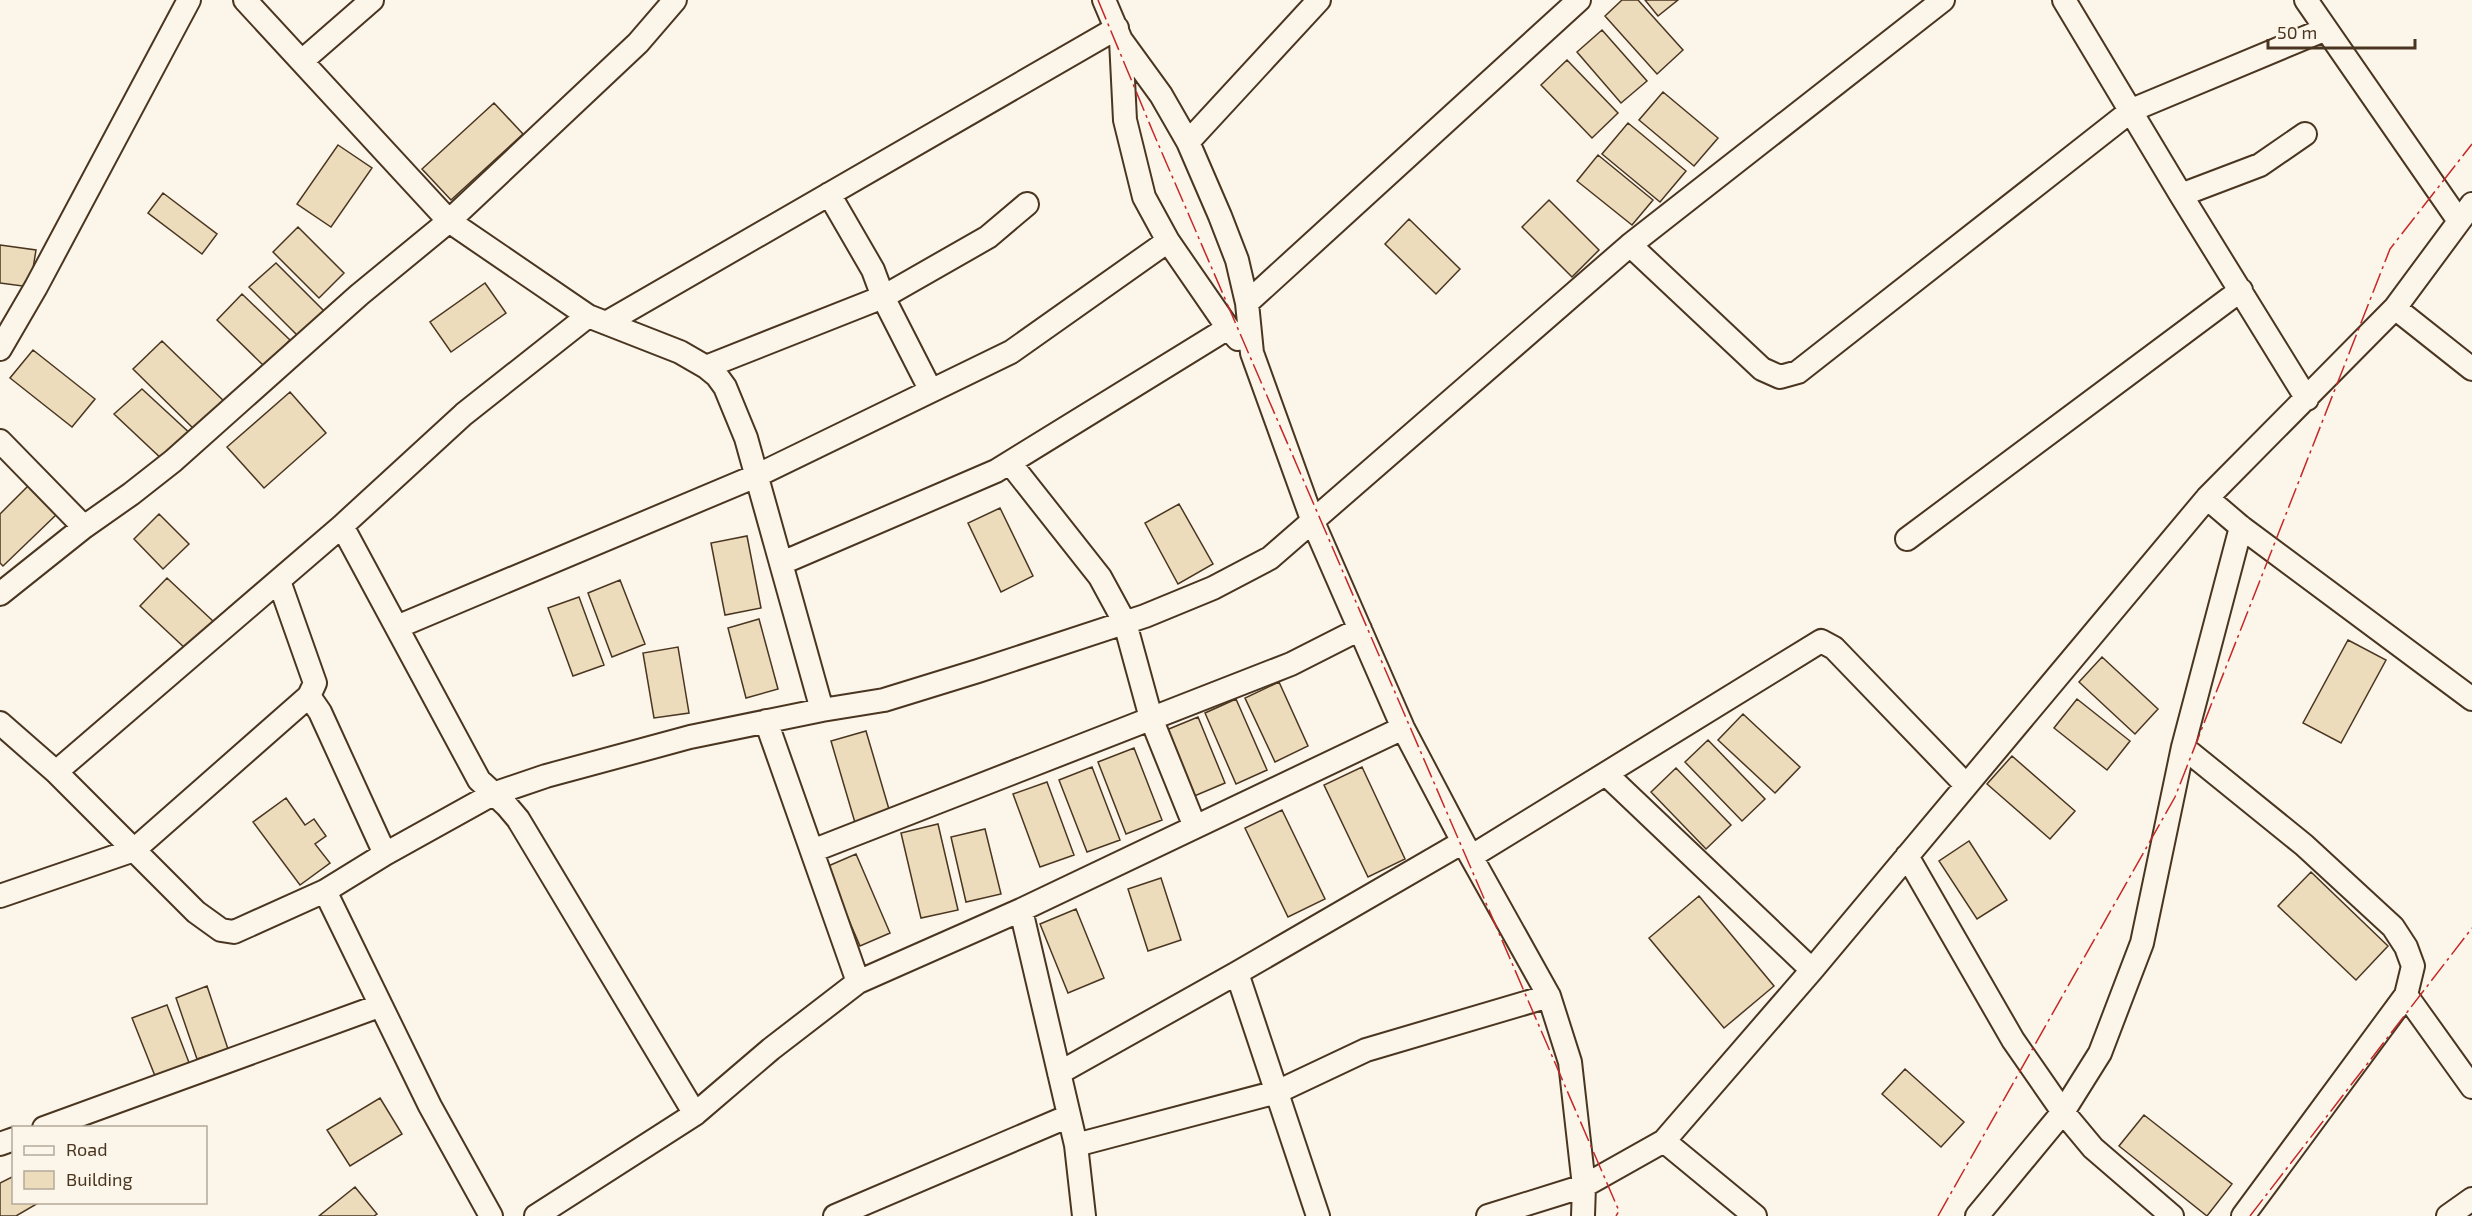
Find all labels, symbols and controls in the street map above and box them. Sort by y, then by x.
scale bar [2268,12,2415,50]
text: 50 m [2277,21,2317,43]
legend [12,1126,207,1204]
text: Road [66,1138,107,1160]
text: Building [66,1168,133,1190]

